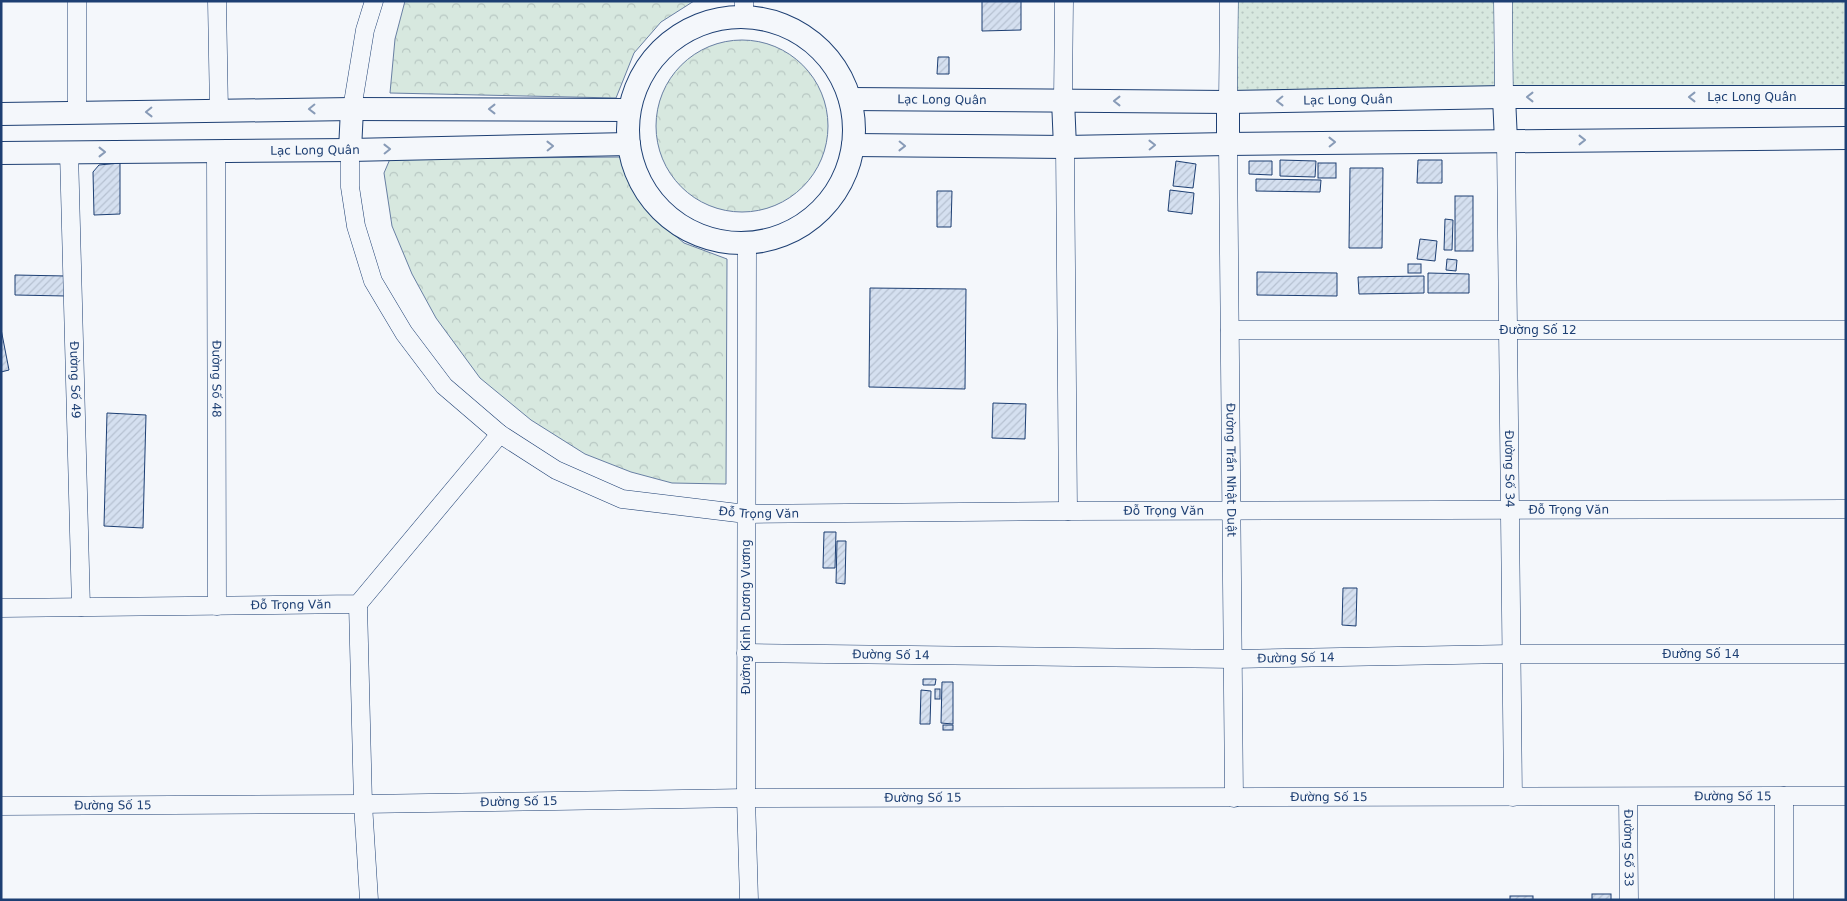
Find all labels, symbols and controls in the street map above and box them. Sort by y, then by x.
street label: Lạc Long Quân [1707,90,1797,104]
street label: Lạc Long Quân [897,92,987,107]
street label: Lạc Long Quân [1303,92,1393,108]
one-way arrow [1525,92,1533,102]
one-way arrow [1688,92,1696,102]
one-way arrow [1113,96,1120,106]
one-way arrow [1275,96,1283,106]
one-way arrow [307,104,315,115]
one-way arrow [487,104,495,114]
one-way arrow [145,107,153,117]
one-way arrow [1578,135,1586,145]
one-way arrow [1328,137,1336,148]
one-way arrow [546,140,554,151]
one-way arrow [1148,140,1156,151]
one-way arrow [898,141,906,151]
street label: Lạc Long Quân [270,143,360,158]
one-way arrow [384,144,392,154]
one-way arrow [99,146,107,157]
street label: Đường Số 12 [1499,323,1577,337]
street label: Đường Số 48 [209,340,224,418]
street label: Đường Số 49 [67,341,83,419]
street label: Đường Trần Nhật Duật [1223,403,1239,537]
street label: Đường Số 34 [1502,430,1517,508]
street label: Đỗ Trọng Văn [1528,503,1609,517]
street label: Đỗ Trọng Văn [718,504,799,521]
street label: Đỗ Trọng Văn [1123,504,1204,518]
street label: Đường Kinh Dương Vương [739,539,753,695]
street label: Đỗ Trọng Văn [251,597,331,612]
street label: Đường Số 14 [852,647,930,662]
street label: Đường Số 14 [1662,647,1740,661]
street label: Đường Số 14 [1257,650,1335,666]
street label: Đường Số 15 [1694,789,1772,803]
street label: Đường Số 15 [1290,790,1368,804]
street label: Đường Số 15 [884,791,962,805]
street label: Đường Số 15 [480,794,558,809]
street label: Đường Số 15 [74,798,152,813]
street label: Đường Số 33 [1621,809,1636,887]

